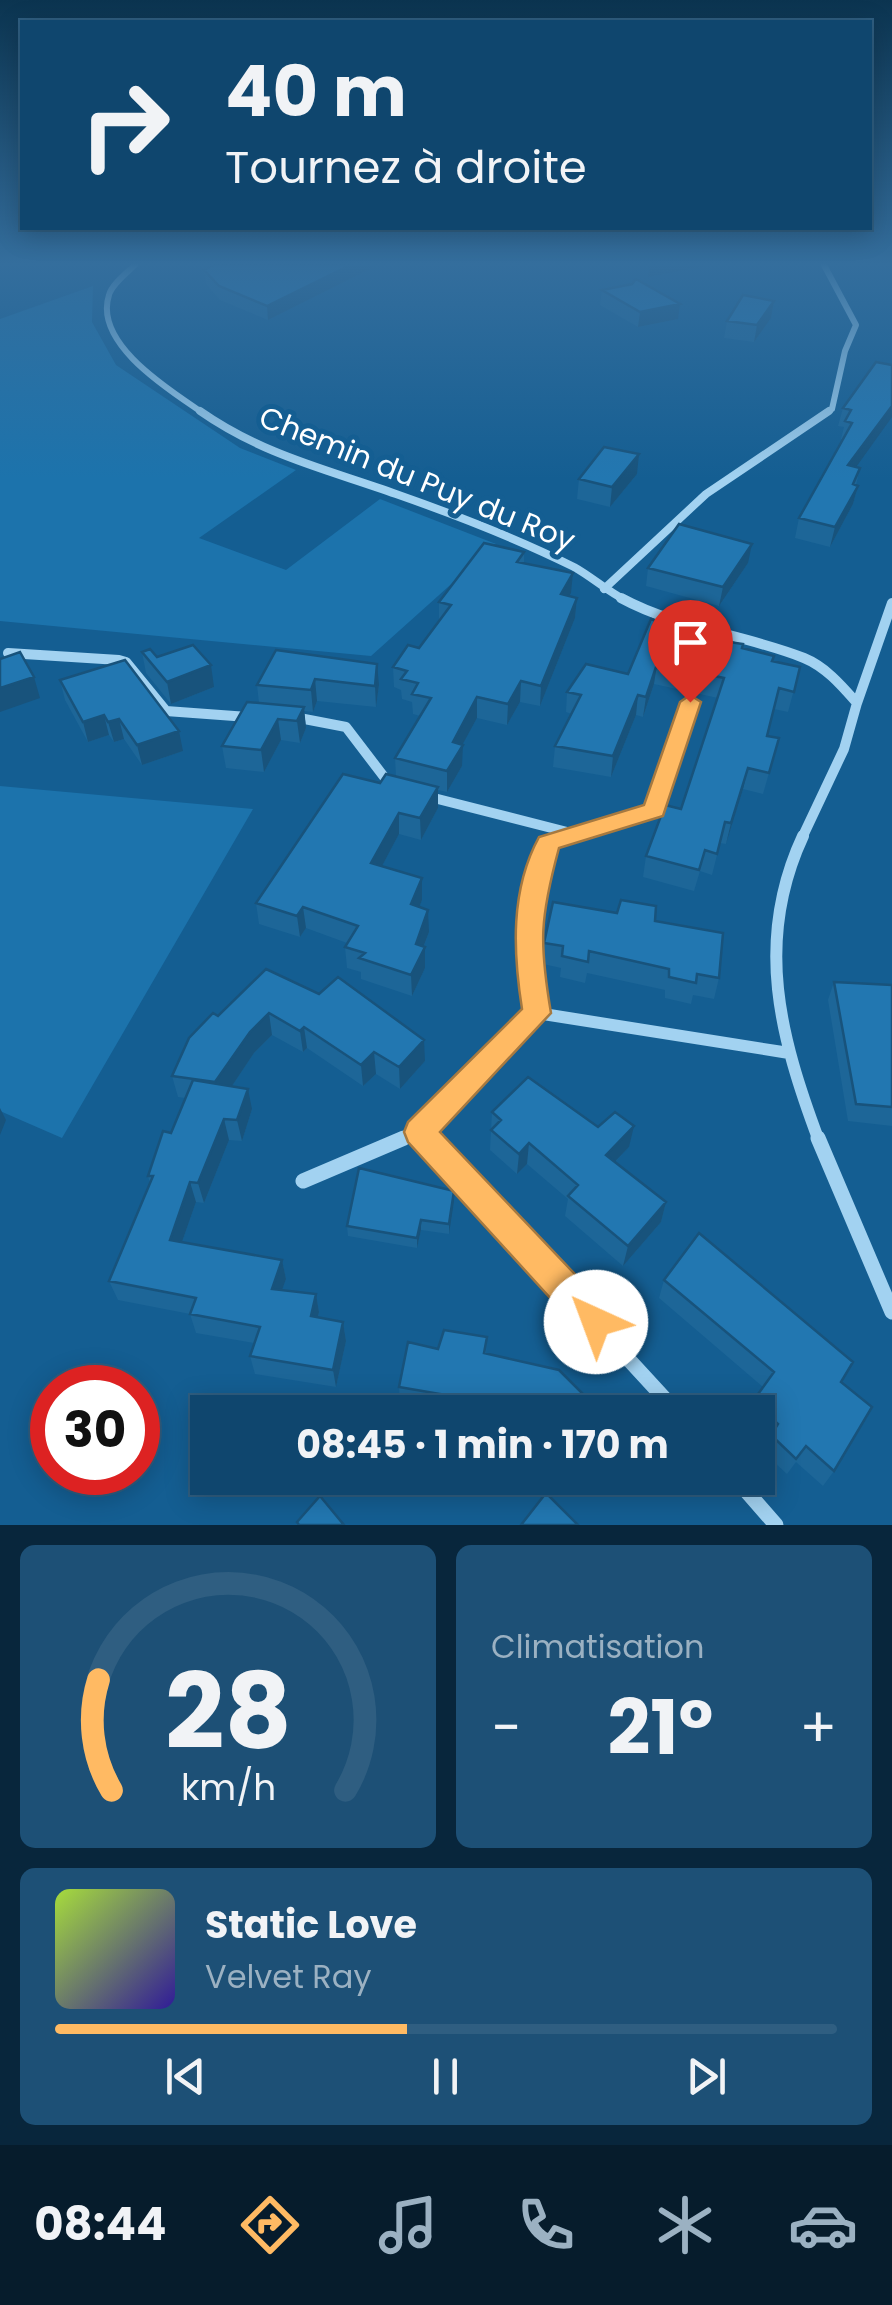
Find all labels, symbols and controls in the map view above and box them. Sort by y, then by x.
text: 40 m [225,42,407,141]
icon: right [60,60,190,190]
text: Tournez à droite [225,136,587,199]
street label: Chemin du Puy du Roy [253,395,582,562]
pin [648,600,733,703]
icon: arrive [663,615,718,670]
position arrow [544,1270,648,1374]
speed limit sign: 30 [30,1365,160,1495]
text: 08:45 · 1 min · 170 m [296,1418,669,1471]
text: Climatisation [491,1624,704,1669]
text: 28 [165,1639,291,1784]
text: 21° [607,1675,713,1780]
text: − [491,1689,521,1766]
text: + [799,1689,837,1766]
text: km/h [180,1762,276,1813]
text: Static Love [205,1898,417,1951]
text: Velvet Ray [205,1954,371,1999]
icon: previous [158,2049,213,2104]
icon: pause [418,2049,473,2104]
icon: next [679,2049,734,2104]
icon: directions [235,2190,305,2260]
icon: music [373,2190,443,2260]
icon: phone [511,2190,581,2260]
icon: climate [650,2190,720,2260]
icon: car [788,2190,858,2260]
text: 08:44 [34,2193,166,2256]

